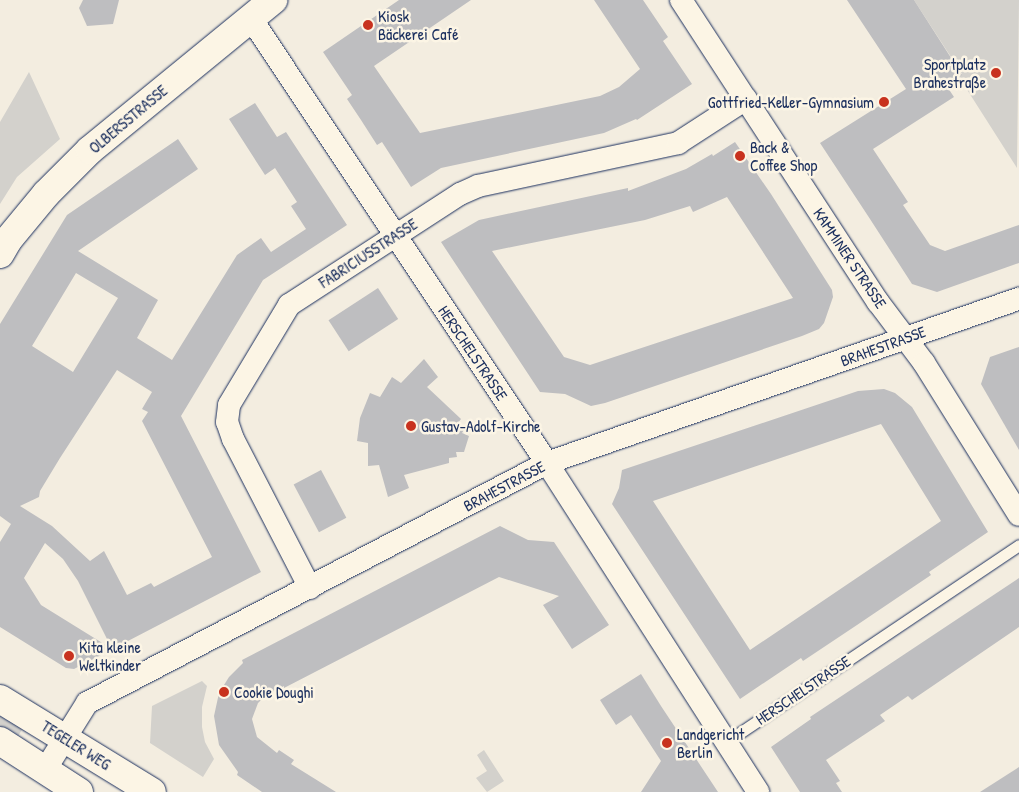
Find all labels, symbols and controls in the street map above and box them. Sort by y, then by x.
place label: Kiosk Bäckerei Café [378,6,459,44]
marker: Kiosk Bäckerei Café [362,19,374,31]
place label: Sportplatz Brahestraße [913,54,986,92]
marker: Sportplatz Brahestraße [990,67,1002,79]
street label: OLBERSSTRASSE [85,81,171,157]
place label: Gottfried-Keller-Gymnasium [708,92,874,112]
marker: Gottfried-Keller-Gymnasium [878,96,890,108]
place label: Back & Coffee Shop [750,137,817,175]
marker: Back & Coffee Shop [734,150,746,162]
street label: KAMMINER STRASSE [809,204,891,312]
street label: FABRICIUSSTRASSE [315,214,421,292]
street label: HERSCHELSTRASSE [434,302,512,404]
street label: BRAHESTRASSE [838,322,928,370]
place label: Gustav-Adolf-Kirche [421,416,540,436]
marker: Gustav-Adolf-Kirche [405,420,417,432]
street label: BRAHESTRASSE [460,457,548,515]
place label: Kita kleine Weltkinder [79,637,141,675]
marker: Kita kleine Weltkinder [63,650,75,662]
street label: HERSCHELSTRASSE [752,651,854,729]
place label: Cookie Doughi [234,682,314,702]
marker: Cookie Doughi [218,686,230,698]
street label: TEGELER WEG [38,716,114,774]
place label: Landgericht Berlin [677,724,744,762]
marker: Landgericht Berlin [661,737,673,749]

